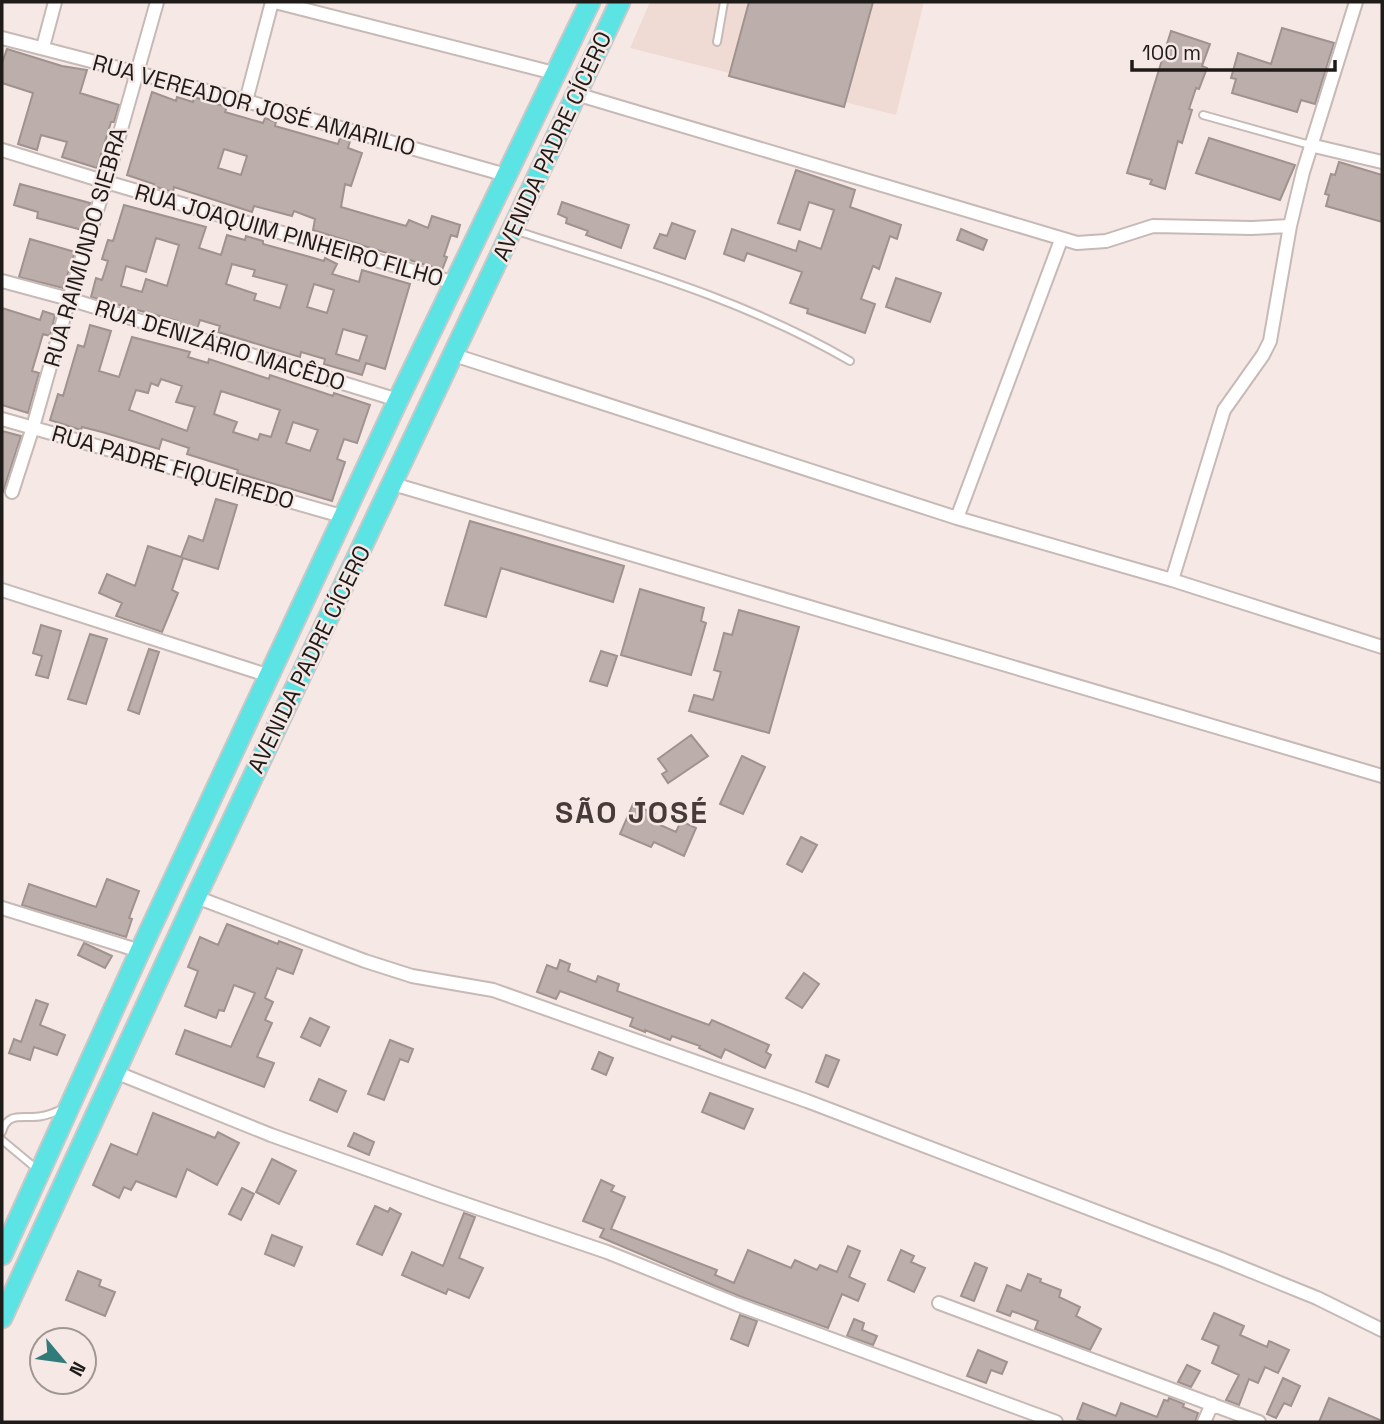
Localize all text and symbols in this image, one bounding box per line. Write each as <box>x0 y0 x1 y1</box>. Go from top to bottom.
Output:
street label: AVENIDA PADRE CÍCERO <box>486 26 618 266</box>
scale bar <box>1132 28 1335 72</box>
text: 100 m <box>1142 39 1201 66</box>
street label: RUA VEREADOR JOSÉ AMARILIO <box>89 47 419 163</box>
street label: RUA RAIMUNDO SIEBRA <box>36 124 134 370</box>
street label: RUA JOAQUIM PINHEIRO FILHO <box>131 177 447 293</box>
street label: RUA DENIZÁRIO MACÊDO <box>91 293 349 397</box>
street label: RUA PADRE FIQUEIREDO <box>48 418 298 516</box>
street label: AVENIDA PADRE CÍCERO <box>241 540 377 778</box>
district label: SÃO JOSÉ <box>555 793 709 832</box>
north arrow <box>28 1326 98 1396</box>
text: N <box>63 1357 91 1381</box>

